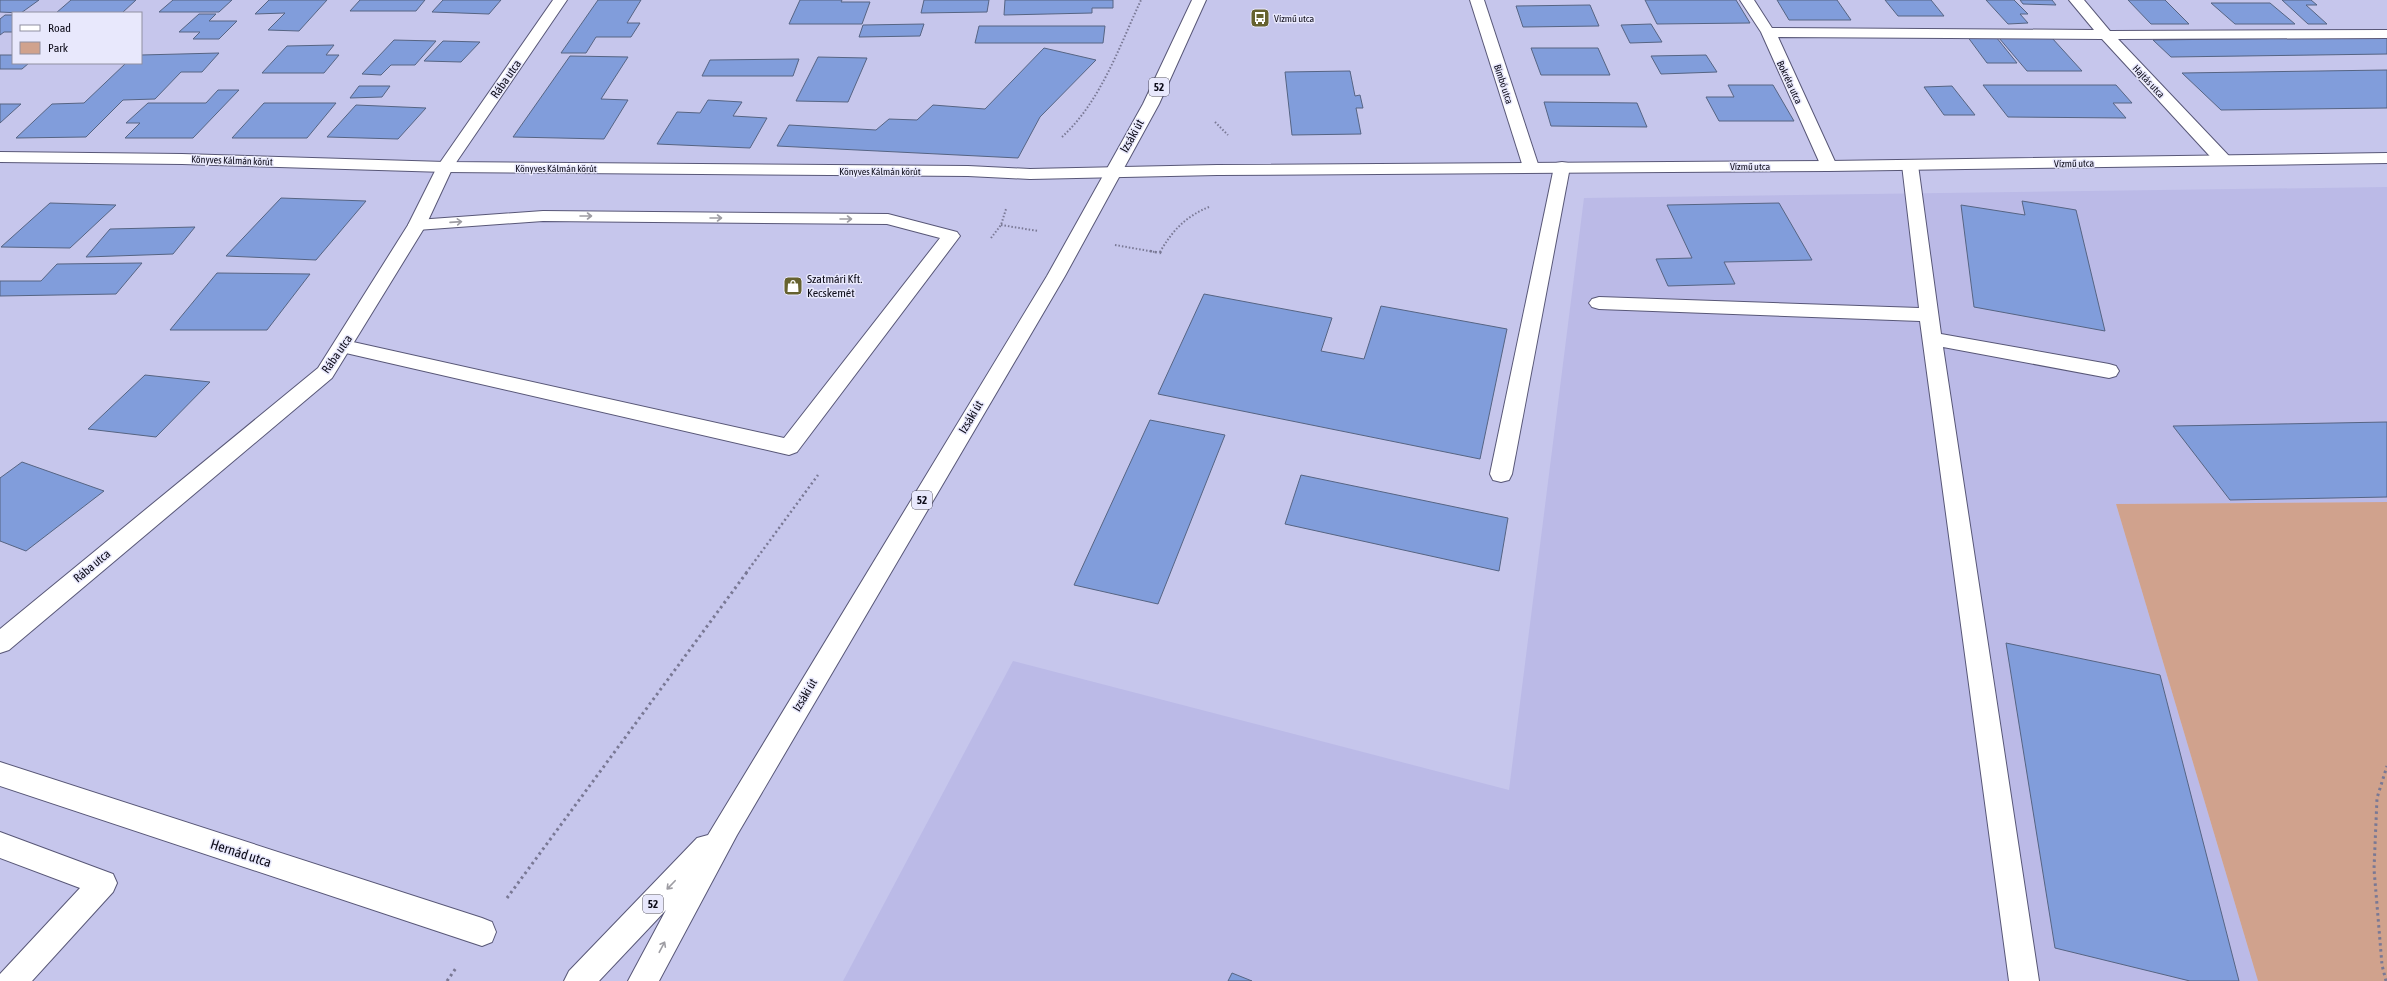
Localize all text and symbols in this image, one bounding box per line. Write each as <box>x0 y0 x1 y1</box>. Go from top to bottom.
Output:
bus stop icon: Vízmű utca <box>1249 7 1271 29</box>
legend <box>12 12 142 64</box>
place label: Vízmű utca <box>1274 13 1315 24</box>
text: Road <box>48 21 71 35</box>
text: Park <box>48 41 69 55</box>
street label: Rába utca <box>488 57 524 101</box>
street label: Bokréta utca <box>1775 59 1804 106</box>
street label: Bimbó utca <box>1492 63 1515 106</box>
street label: Hajtás utca <box>2131 63 2167 100</box>
road number: 52 <box>1149 78 1169 96</box>
street label: Izsáki út <box>1117 116 1147 155</box>
street label: Könyves Kálmán körút <box>191 154 273 167</box>
street label: Vízmű utca <box>2054 158 2095 169</box>
street label: Vízmű utca <box>1730 161 1770 172</box>
street label: Könyves Kálmán körút <box>515 163 597 174</box>
street label: Könyves Kálmán körút <box>839 166 921 177</box>
one-way arrow <box>579 213 592 220</box>
one-way arrow <box>709 214 722 221</box>
one-way arrow <box>839 215 852 223</box>
one-way arrow <box>449 219 462 226</box>
place label: Szatmári Kft. Kecskemét <box>807 272 862 300</box>
shop icon: Szatmári Kft. Kecskemét <box>782 275 804 297</box>
street label: Rába utca <box>319 332 355 376</box>
street label: Izsáki út <box>956 398 986 436</box>
road number: 52 <box>912 491 932 509</box>
street label: Rába utca <box>71 547 113 585</box>
street label: Izsáki út <box>790 676 820 714</box>
street label: Hernád utca <box>209 836 273 870</box>
one-way arrow <box>666 880 676 890</box>
road number: 52 <box>643 895 663 913</box>
one-way arrow <box>659 941 666 953</box>

